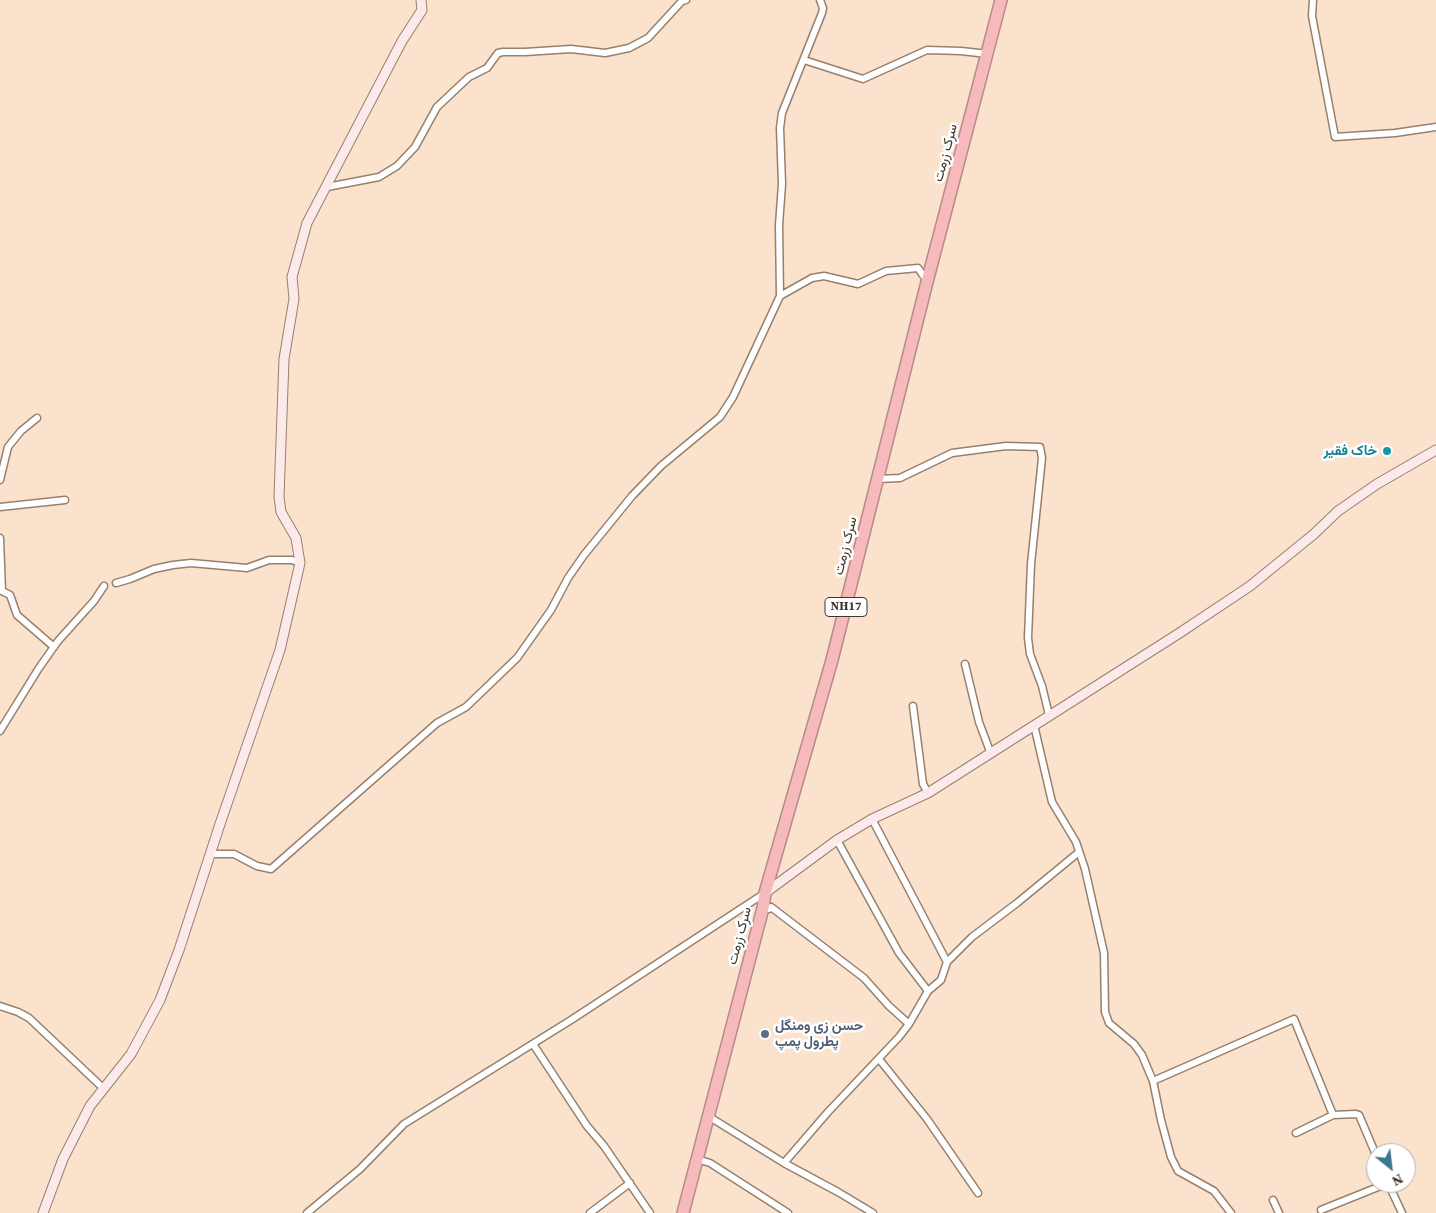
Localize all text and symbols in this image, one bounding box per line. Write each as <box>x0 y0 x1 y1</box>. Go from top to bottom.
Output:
street label: سرک زرمت <box>930 122 962 184</box>
place label: خاک فقیر <box>1323 443 1377 459</box>
marker: خاک فقیر <box>1381 445 1393 457</box>
street label: سرک زرمت <box>831 515 861 577</box>
road number: NH17 <box>825 598 867 616</box>
street label: سرک زرمت <box>724 905 756 967</box>
place label: حسن زی ومنگل پطرول پمپ <box>775 1018 863 1050</box>
marker: حسن زی ومنگل پطرول پمپ <box>759 1028 771 1040</box>
north arrow <box>1366 1143 1416 1193</box>
text: N <box>1388 1169 1407 1191</box>

